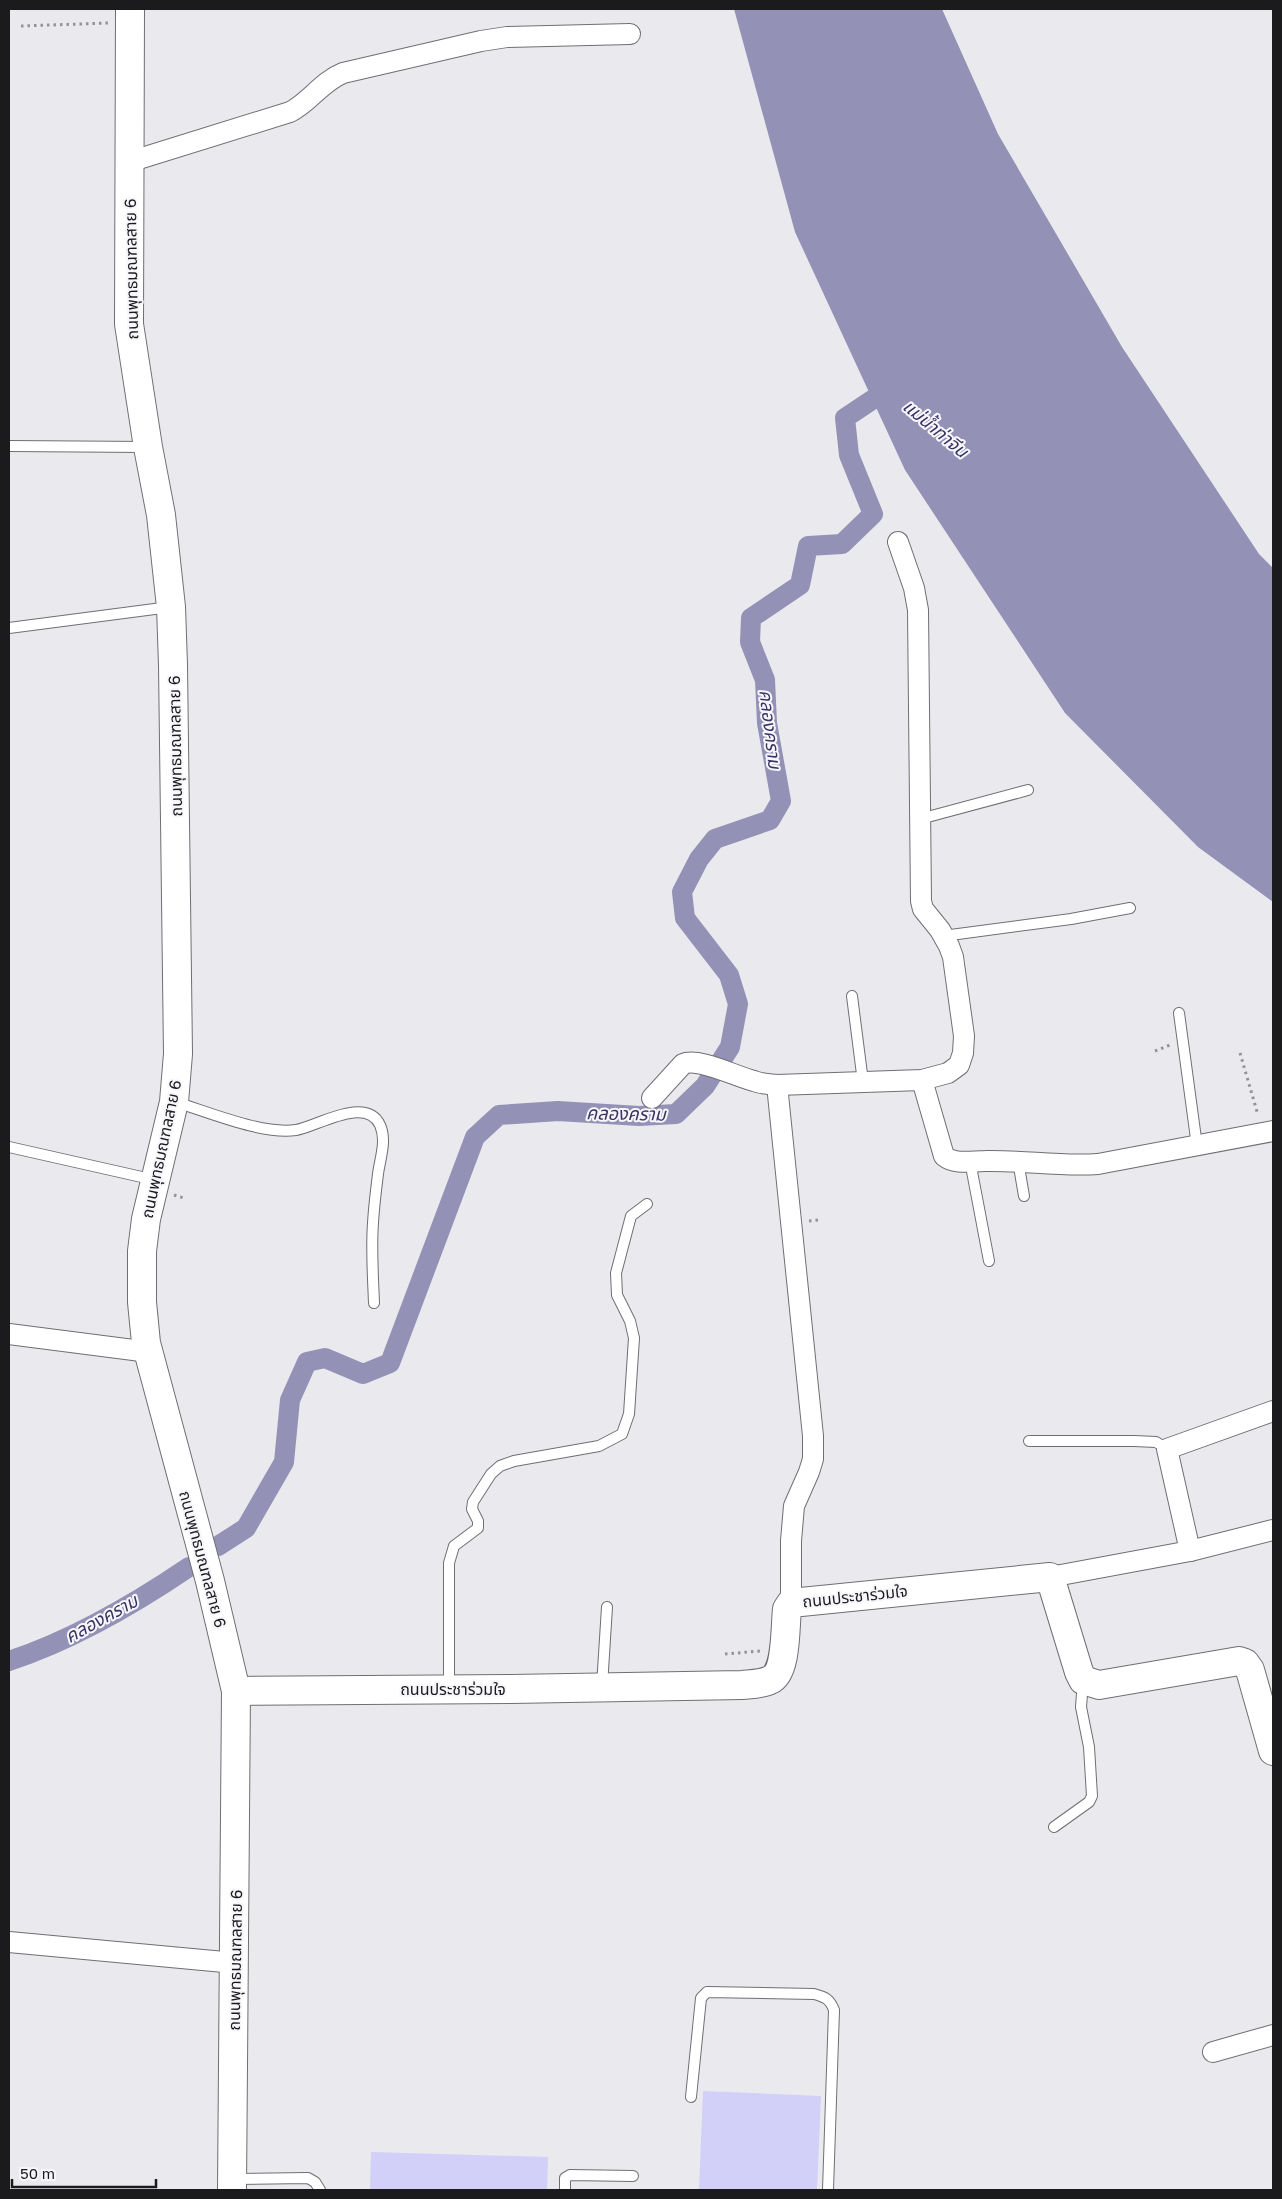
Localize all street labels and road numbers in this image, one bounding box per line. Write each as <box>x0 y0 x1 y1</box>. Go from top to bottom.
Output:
street label: ถนนพุทธมณฑลสาย 6 <box>120 198 142 340</box>
street label: ถนนพุทธมณฑลสาย 6 <box>164 675 186 817</box>
street label: ถนนพุทธมณฑลสาย 6 <box>137 1078 185 1220</box>
street label: ถนนพุทธมณฑลสาย 6 <box>175 1488 231 1630</box>
street label: ถนนประชาร่วมใจ <box>801 1581 909 1611</box>
street label: ถนนประชาร่วมใจ <box>400 1679 506 1699</box>
street label: ถนนพุทธมณฑลสาย 6 <box>224 1889 246 2031</box>

